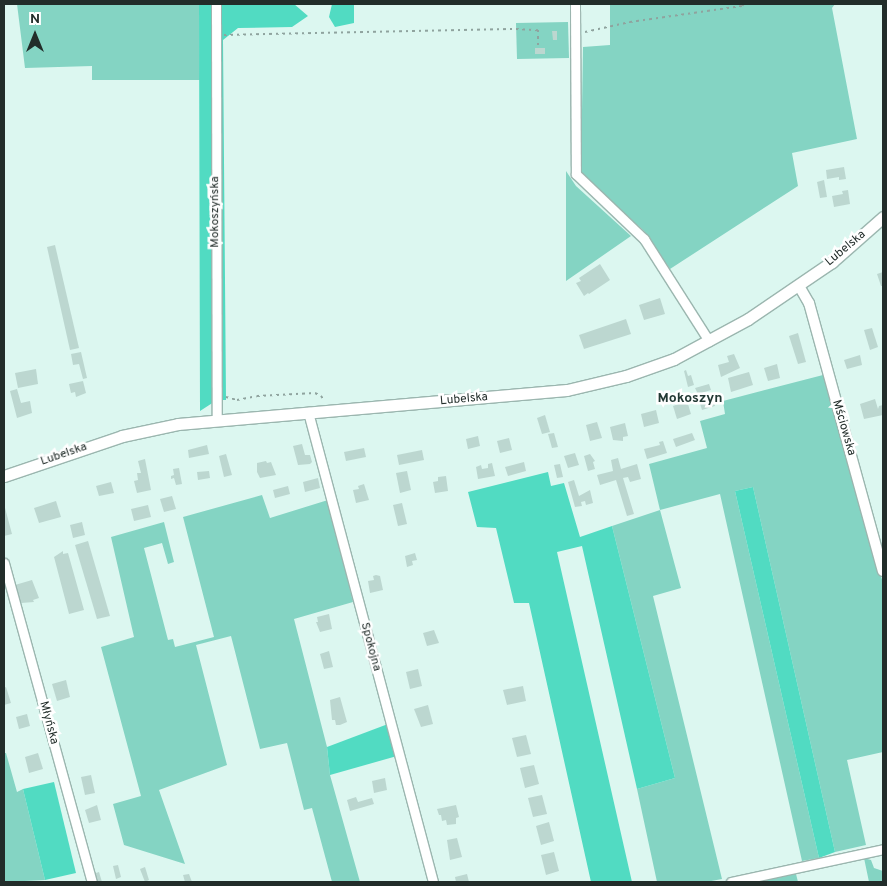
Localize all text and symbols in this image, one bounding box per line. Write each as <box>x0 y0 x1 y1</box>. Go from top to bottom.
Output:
north arrow <box>10 10 60 60</box>
text: N <box>30 11 40 28</box>
street label: Mokoszyńska <box>209 176 223 248</box>
street label: Lubelska <box>823 228 869 270</box>
street label: Lubelska <box>439 391 489 409</box>
district label: Mokoszyn <box>657 391 723 407</box>
street label: Mściowska <box>828 398 858 458</box>
street label: Lubelska <box>39 440 89 470</box>
street label: Spokojna <box>357 621 383 673</box>
street label: Młyńska <box>35 700 61 746</box>

